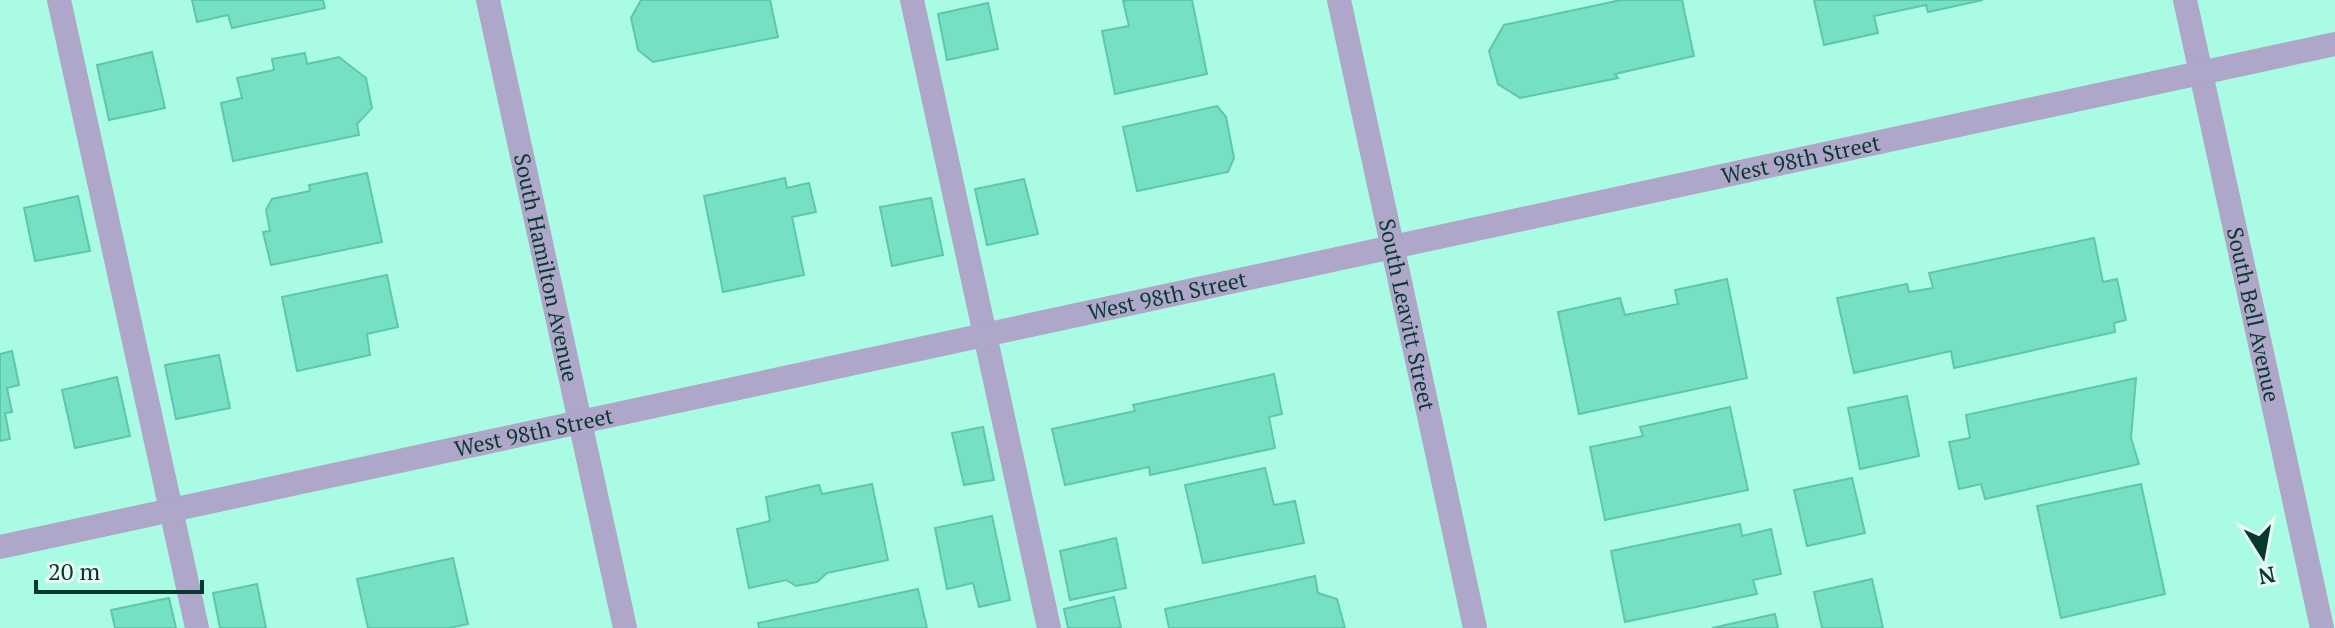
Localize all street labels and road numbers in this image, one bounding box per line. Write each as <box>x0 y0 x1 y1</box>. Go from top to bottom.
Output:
street label: West 98th Street <box>1718 127 1883 190</box>
street label: South Hamilton Avenue <box>508 151 586 384</box>
street label: South Leavitt Street <box>1373 216 1443 413</box>
street label: South Bell Avenue <box>2221 224 2287 405</box>
street label: West 98th Street <box>1085 264 1249 326</box>
street label: West 98th Street <box>451 400 616 463</box>

